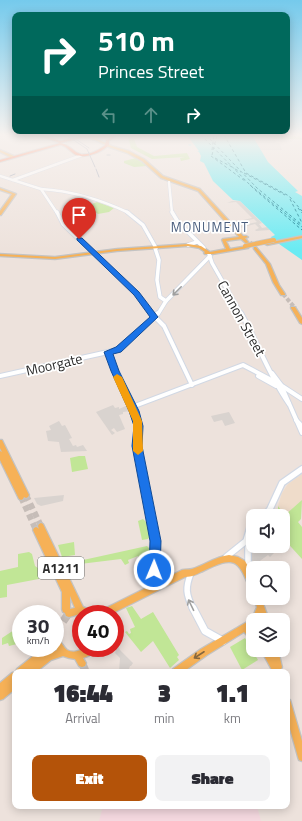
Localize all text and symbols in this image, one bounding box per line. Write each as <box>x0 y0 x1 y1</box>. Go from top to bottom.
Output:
text: 510 m <box>98 19 175 62</box>
icon: right <box>32 28 84 80</box>
text: Princes Street <box>98 58 204 85</box>
icon: left <box>98 104 120 126</box>
icon: ahead <box>140 104 162 126</box>
icon: right <box>182 104 204 126</box>
pin <box>62 198 96 239</box>
icon: arrive <box>68 204 90 226</box>
district label: MONUMENT <box>171 217 249 237</box>
street label: Cannon Street <box>213 276 272 360</box>
one-way arrow <box>172 286 182 296</box>
street label: Moorgate <box>24 347 84 381</box>
map controls <box>246 509 290 657</box>
button: sound <box>246 509 290 553</box>
position arrow <box>133 549 175 591</box>
road number: A1211 <box>38 557 84 579</box>
button: search <box>246 561 290 605</box>
one-way arrow <box>187 599 195 611</box>
speed limit sign: 40 <box>72 605 124 657</box>
text: 30 <box>27 610 49 641</box>
button: layers <box>246 613 290 657</box>
text: km/h <box>27 633 49 648</box>
one-way arrow <box>194 650 205 659</box>
text: 16:44 <box>53 675 113 711</box>
text: 3 <box>158 675 171 711</box>
text: 1.1 <box>216 675 249 711</box>
text: Arrival <box>65 708 101 728</box>
text: min <box>154 708 175 728</box>
text: km <box>224 708 241 728</box>
button: Exit <box>32 755 147 801</box>
button: Share <box>155 755 270 801</box>

